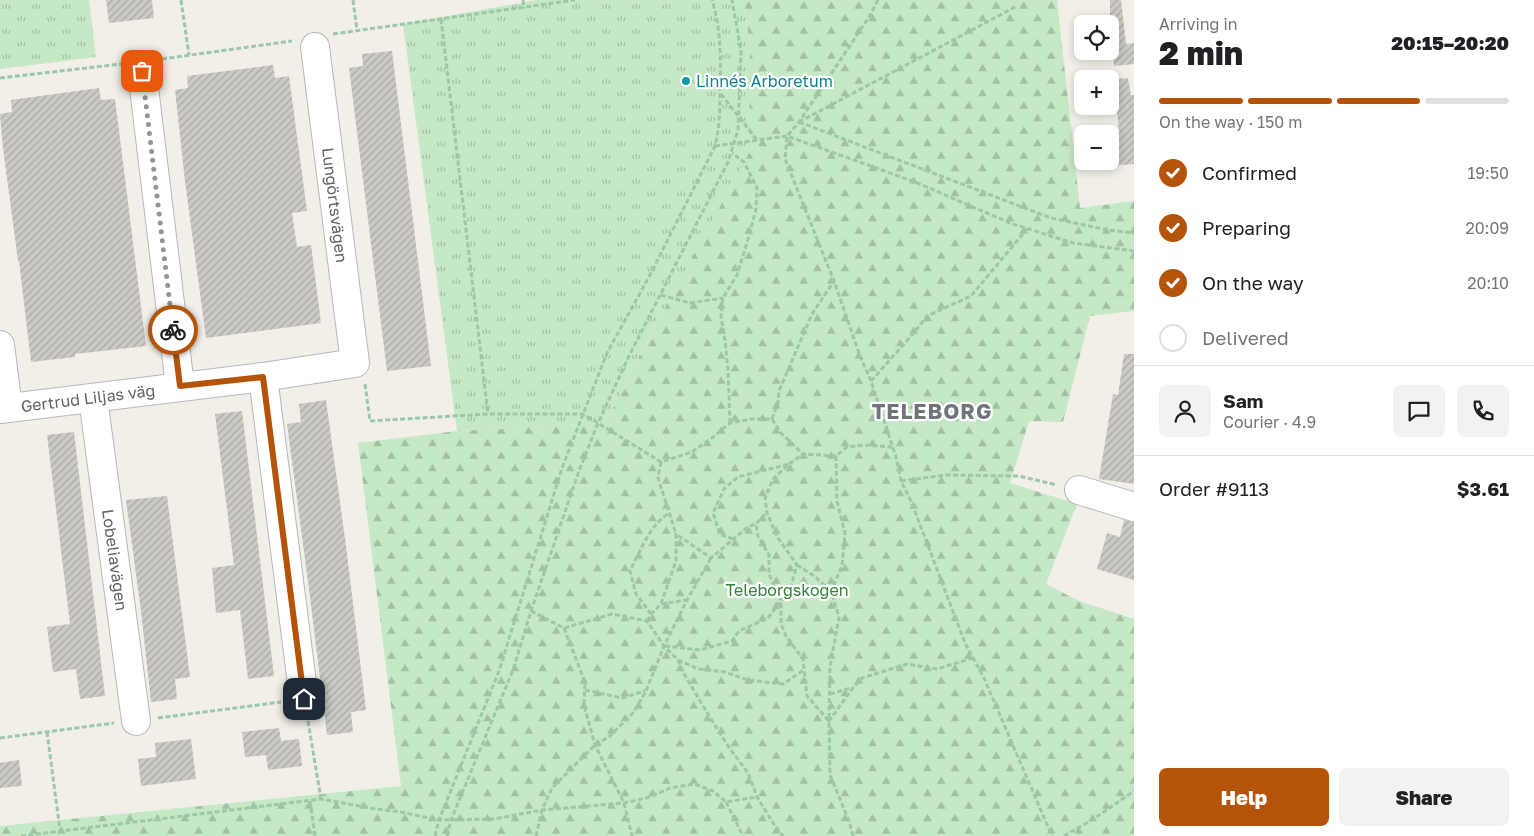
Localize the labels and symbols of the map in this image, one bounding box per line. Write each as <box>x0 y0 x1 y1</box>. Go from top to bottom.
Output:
pin <box>121 50 163 92</box>
place label: Linnés Arboretum <box>696 71 833 91</box>
marker: Linnés Arboretum <box>680 75 692 87</box>
street label: Lungörtsvägen <box>318 146 352 264</box>
courier <box>148 305 198 355</box>
street label: Gertrud Liljas väg <box>20 380 156 416</box>
district label: TELEBORG <box>872 398 992 424</box>
street label: Lobeliavägen <box>98 508 132 612</box>
park label: Teleborgskogen <box>725 580 849 600</box>
pin <box>283 678 325 720</box>

